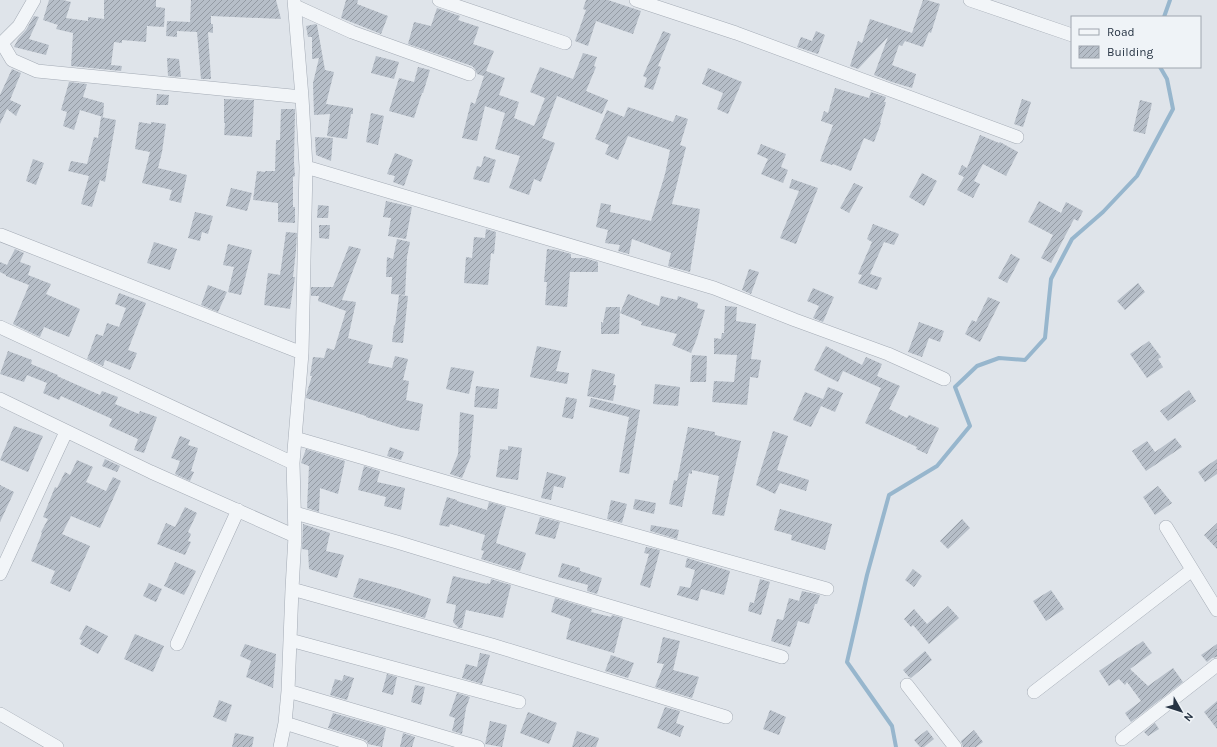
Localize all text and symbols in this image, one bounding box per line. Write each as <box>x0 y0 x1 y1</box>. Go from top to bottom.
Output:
legend <box>1071 16 1201 68</box>
text: Road <box>1107 25 1135 39</box>
text: Building <box>1107 45 1154 59</box>
north arrow <box>1161 691 1201 731</box>
text: N <box>1181 710 1196 724</box>

